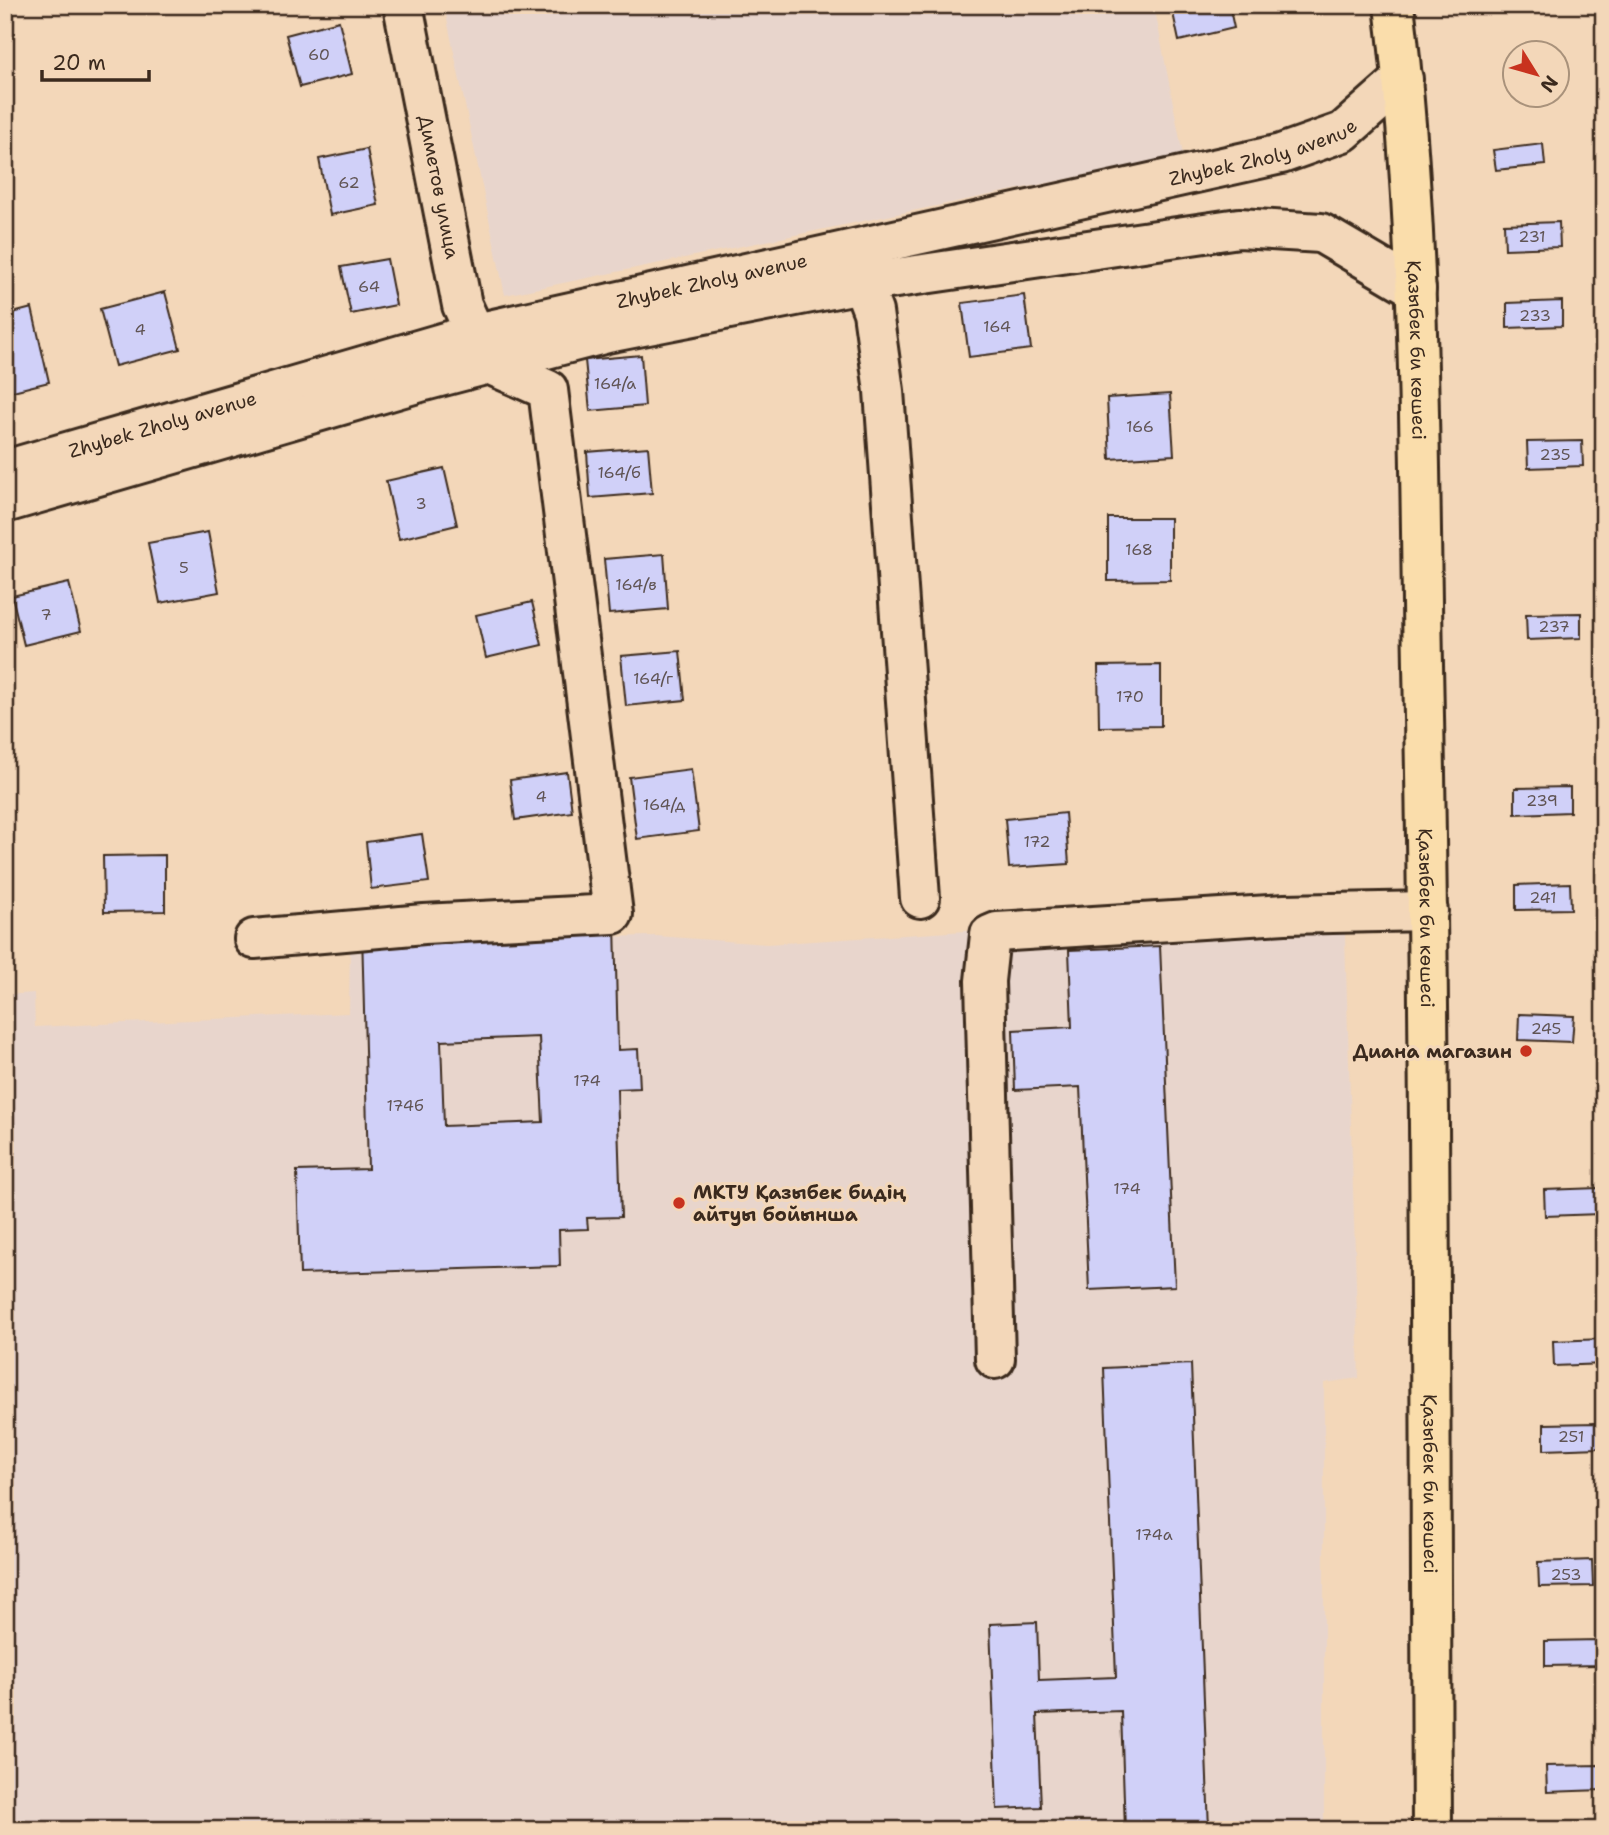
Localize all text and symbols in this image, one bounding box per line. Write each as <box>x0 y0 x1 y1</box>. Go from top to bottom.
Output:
scale bar <box>42 38 149 82</box>
north arrow <box>1500 38 1570 108</box>
house number: 60 <box>308 44 330 65</box>
text: 20 m <box>52 49 106 77</box>
text: N <box>1535 70 1564 97</box>
street label: Диметов улица <box>413 113 465 261</box>
street label: Zhybek Zholy avenue <box>1166 113 1362 191</box>
house number: 62 <box>338 172 360 193</box>
house number: 231 <box>1518 226 1546 247</box>
street label: Zhybek Zholy avenue <box>614 247 810 314</box>
street label: Қазыбек би көшесі <box>1402 260 1432 440</box>
house number: 64 <box>358 276 380 297</box>
house number: 233 <box>1519 305 1551 326</box>
house number: 164 <box>983 316 1011 337</box>
house number: 4 <box>134 319 146 340</box>
house number: 164/а <box>594 373 636 394</box>
street label: Zhybek Zholy avenue <box>65 385 259 463</box>
house number: 166 <box>1126 416 1154 437</box>
house number: 235 <box>1540 444 1570 465</box>
house number: 164/б <box>597 462 641 483</box>
house number: 3 <box>415 493 427 514</box>
house number: 168 <box>1125 539 1153 560</box>
house number: 5 <box>179 557 189 578</box>
house number: 164/в <box>615 574 657 595</box>
house number: 7 <box>40 604 52 625</box>
house number: 237 <box>1538 616 1570 637</box>
house number: 164/г <box>633 668 674 689</box>
house number: 170 <box>1116 686 1144 707</box>
house number: 4 <box>535 786 547 807</box>
house number: 239 <box>1526 790 1558 811</box>
house number: 164/д <box>643 794 685 815</box>
street label: Қазыбек би көшесі <box>1413 828 1441 1008</box>
house number: 172 <box>1024 831 1050 852</box>
house number: 241 <box>1529 887 1557 908</box>
house number: 245 <box>1531 1018 1561 1039</box>
place label: Диана магазин <box>1353 1039 1512 1064</box>
marker: Диана магазин <box>1518 1043 1534 1059</box>
house number: 174 <box>573 1070 601 1091</box>
house number: 174б <box>386 1095 424 1116</box>
house number: 174 <box>1113 1178 1141 1199</box>
place label: МКТУ Қазыбек бидің айтуы бойынша <box>693 1180 906 1227</box>
marker: МКТУ Қазыбек бидің айтуы бойынша <box>671 1195 687 1211</box>
street label: Қазыбек би көшесі <box>1418 1394 1443 1574</box>
house number: 251 <box>1558 1426 1584 1447</box>
house number: 174а <box>1135 1524 1173 1545</box>
house number: 253 <box>1550 1564 1582 1585</box>

